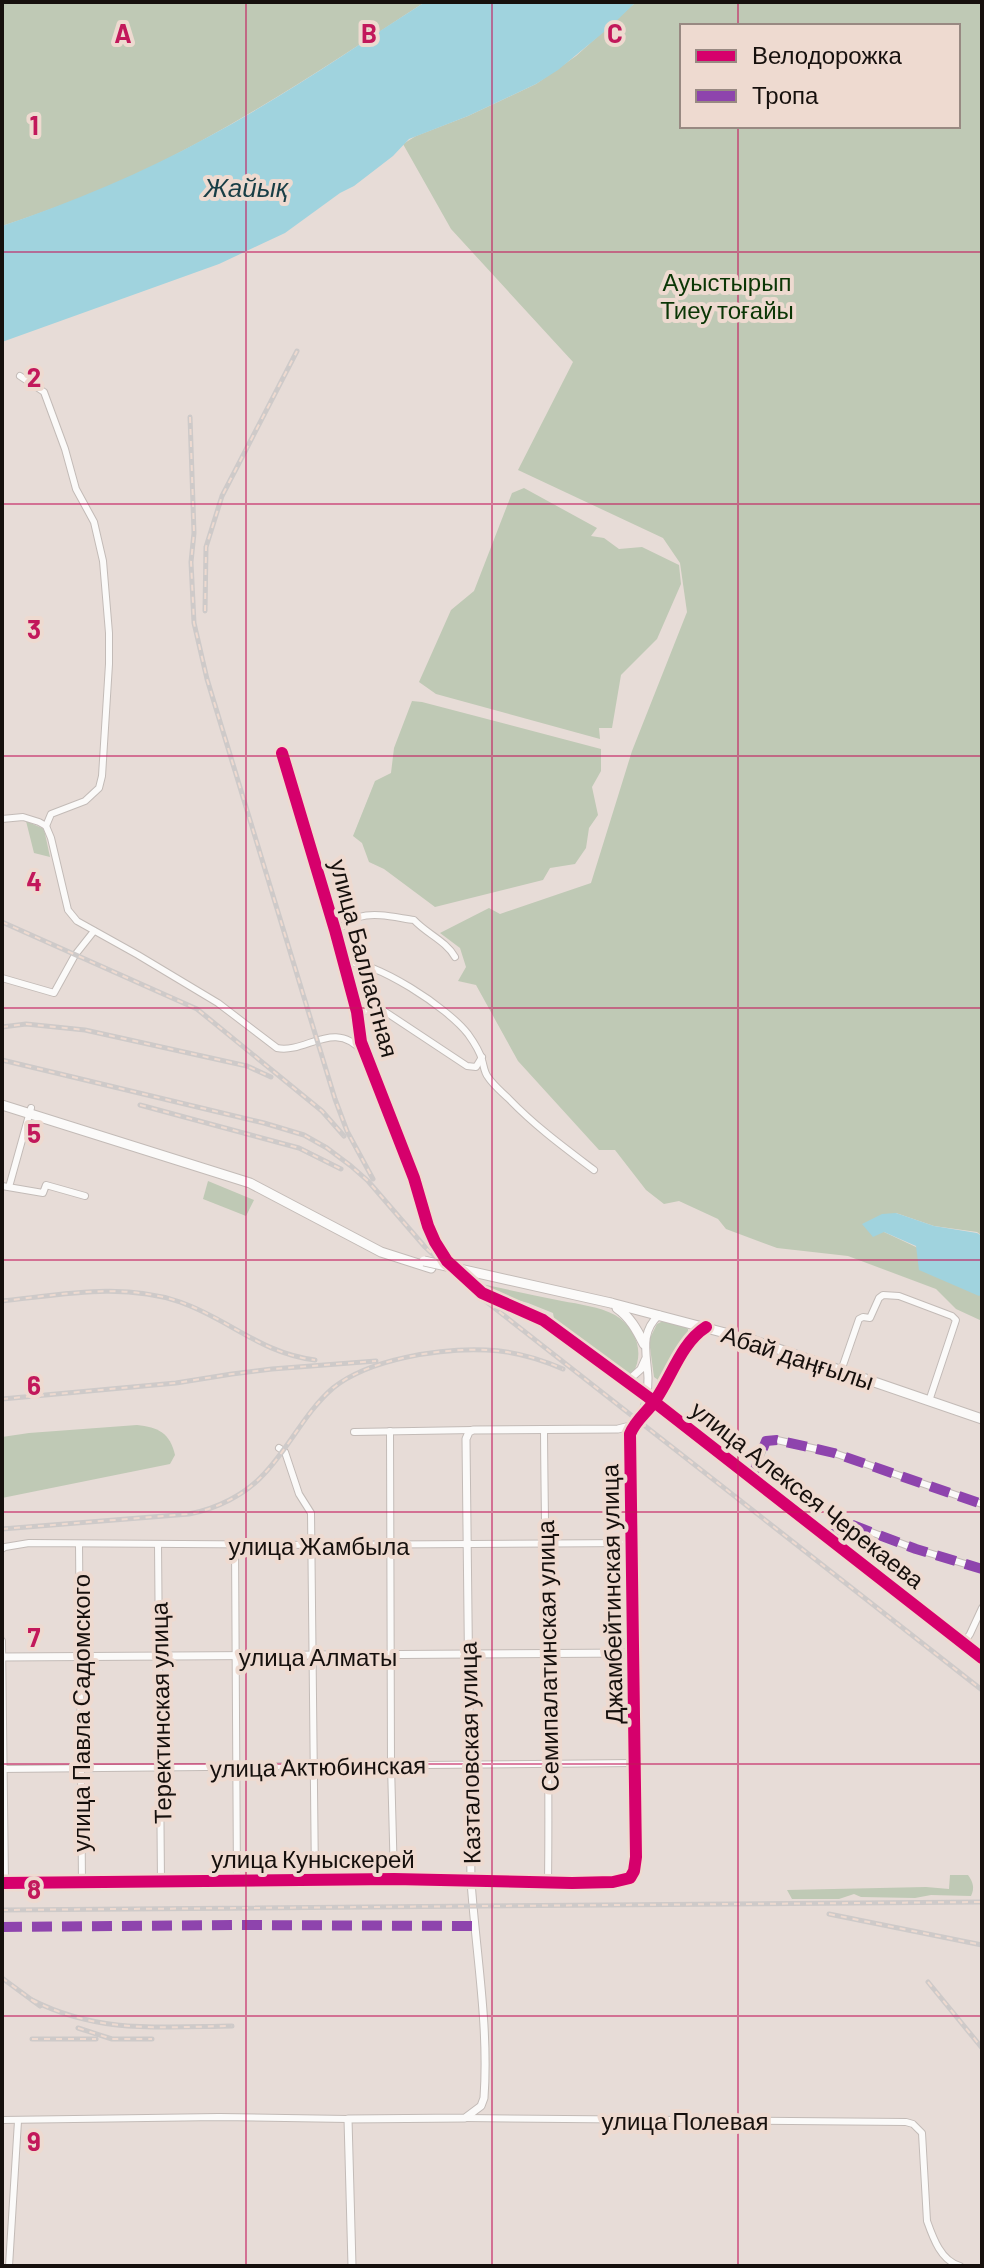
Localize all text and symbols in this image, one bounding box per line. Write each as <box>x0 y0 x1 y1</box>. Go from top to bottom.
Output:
text: A <box>114 17 132 48</box>
text: B <box>361 17 377 48</box>
text: C <box>607 17 623 48</box>
legend <box>680 24 960 128</box>
text: Велодорожка <box>752 40 903 69</box>
text: Тропа <box>752 80 819 109</box>
text: 1 <box>29 109 39 140</box>
water label: Жайық <box>202 171 290 202</box>
park label: Ауыстырып Тиеу тоғайы <box>660 267 794 324</box>
text: 2 <box>27 361 41 392</box>
text: 3 <box>27 613 41 644</box>
street label: улица Балластная <box>325 856 405 1060</box>
text: 4 <box>26 865 42 896</box>
text: 5 <box>27 1117 41 1148</box>
street label: Абай даңғылы <box>718 1319 878 1395</box>
text: 6 <box>27 1369 41 1400</box>
street label: улица Алексея Черекаева <box>686 1394 931 1594</box>
street label: Джамбейтинская улица <box>594 1463 628 1724</box>
street label: Семипалатинская улица <box>530 1519 564 1792</box>
street label: улица Жамбыла <box>228 1531 410 1560</box>
street label: улица Павла Садомского <box>66 1574 95 1852</box>
street label: Теректинская улица <box>144 1601 176 1824</box>
text: 7 <box>28 1621 41 1652</box>
street label: Казталовская улица <box>453 1641 485 1864</box>
street label: улица Алматы <box>239 1642 397 1671</box>
street label: улица Актюбинская <box>210 1750 426 1782</box>
street label: улица Куныскерей <box>211 1844 415 1873</box>
text: 8 <box>27 1873 41 1904</box>
street label: улица Полевая <box>601 2106 769 2135</box>
text: 9 <box>27 2125 41 2156</box>

